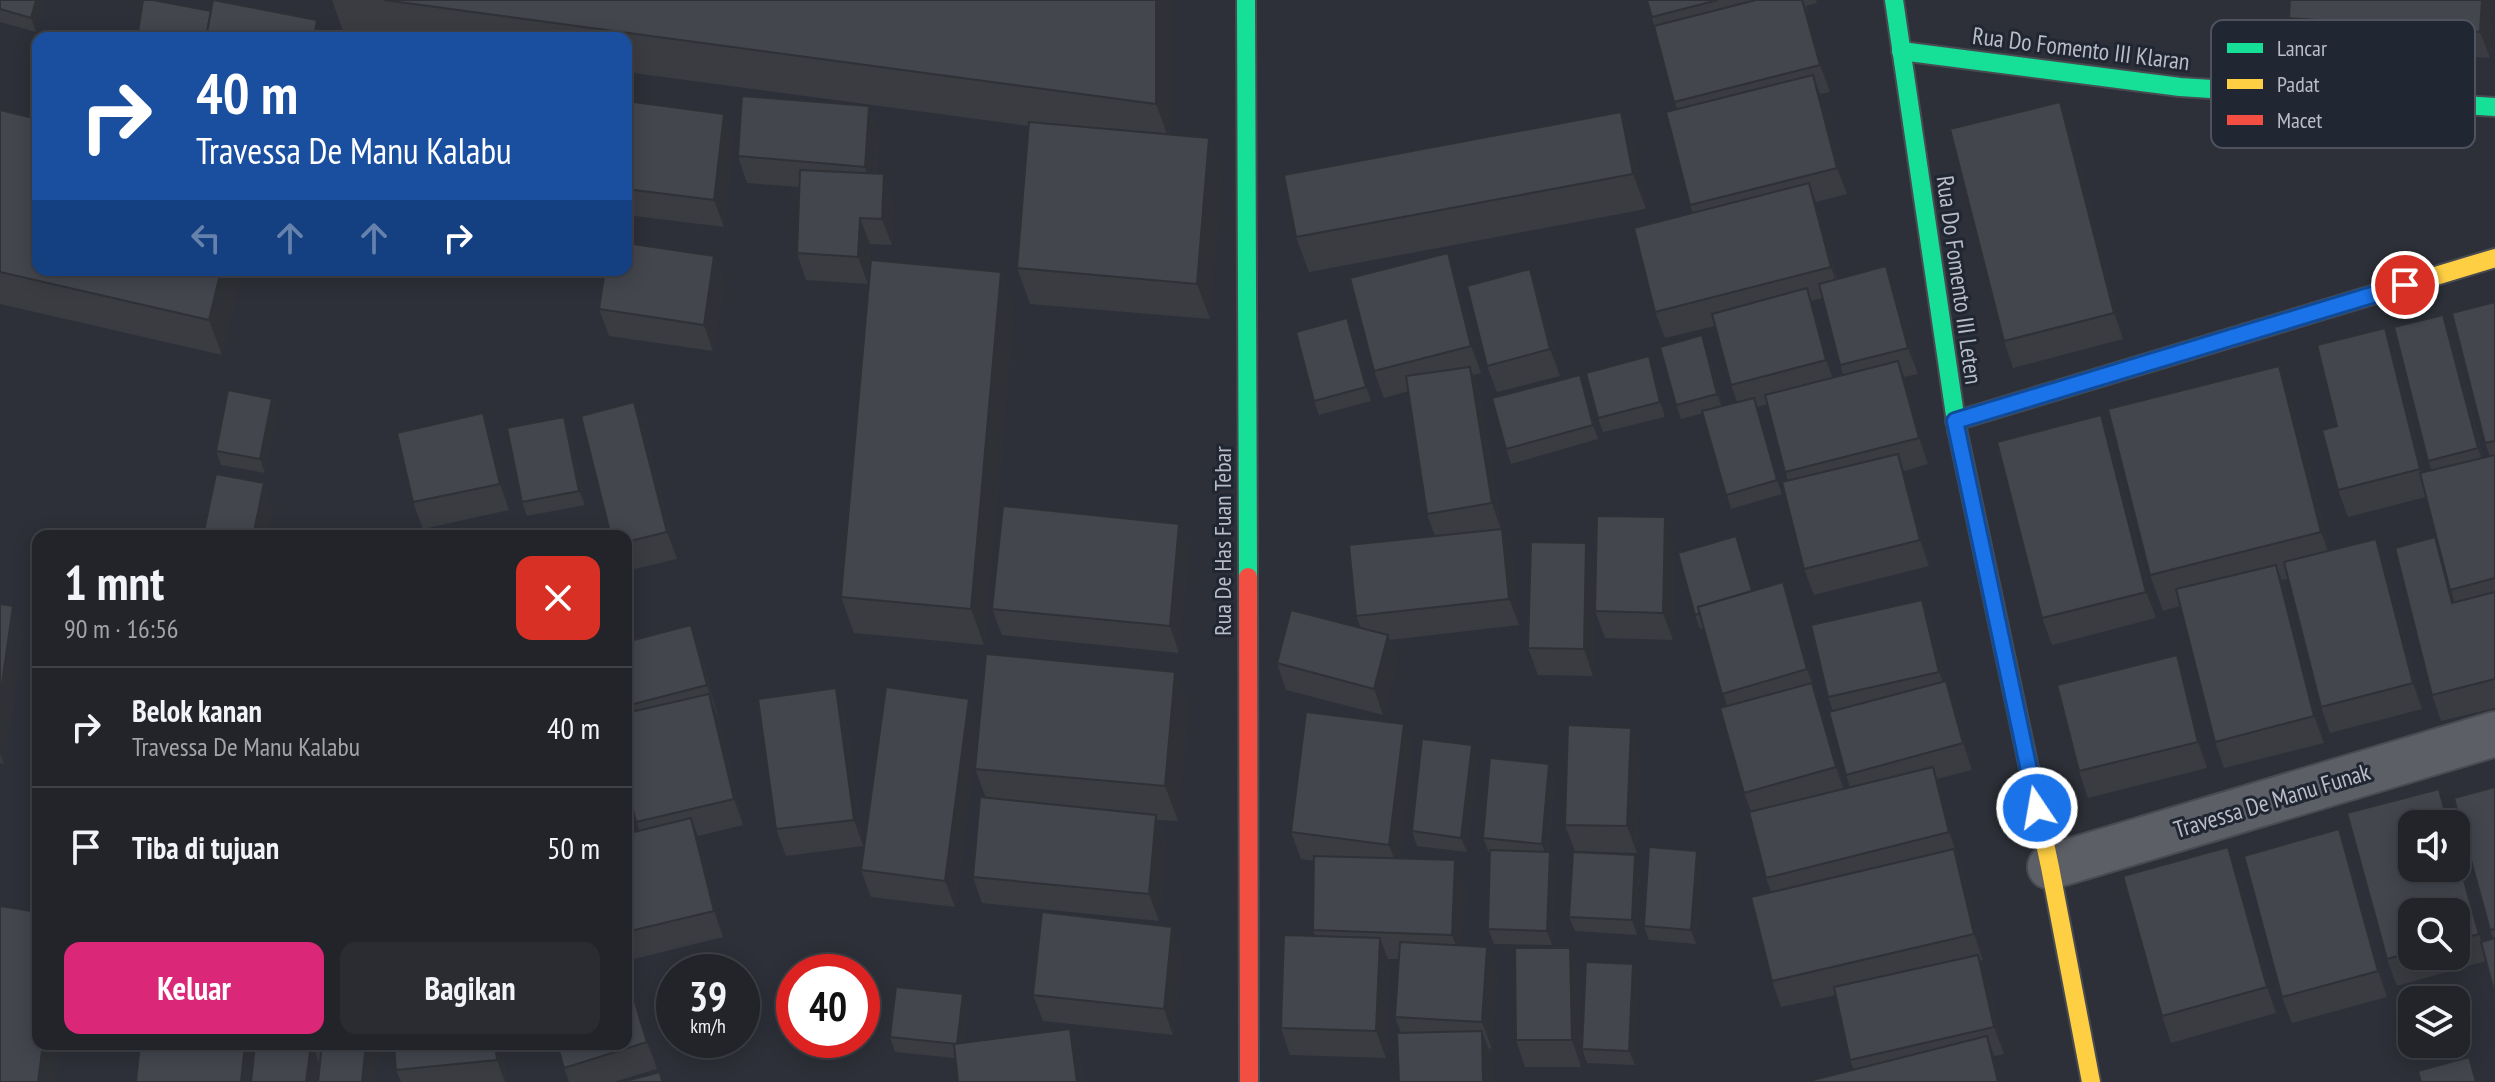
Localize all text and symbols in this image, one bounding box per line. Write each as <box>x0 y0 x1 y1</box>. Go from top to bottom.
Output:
street label: Rua Do Fomento III Klaran <box>1971 20 2191 77</box>
legend <box>2211 20 2475 148</box>
text: Lancar <box>2277 34 2327 62</box>
text: 40 m <box>196 57 298 129</box>
icon: right <box>64 64 168 168</box>
text: Padat <box>2277 70 2320 98</box>
text: Macet <box>2277 106 2322 134</box>
text: Travessa De Manu Kalabu <box>196 127 512 174</box>
street label: Rua Do Fomento III Leten <box>1930 174 1989 386</box>
icon: left <box>184 216 228 260</box>
icon: ahead <box>268 216 312 260</box>
icon: ahead <box>352 216 396 260</box>
icon: right <box>436 216 480 260</box>
pin <box>2371 251 2439 319</box>
icon: arrive <box>2383 263 2427 307</box>
street label: Rua De Has Fuan Tebar <box>1207 446 1238 636</box>
text: 1 mnt <box>64 551 164 613</box>
button: close <box>516 556 600 640</box>
text: 90 m · 16:56 <box>64 612 179 645</box>
text: Belok kanan <box>132 691 262 730</box>
icon: right <box>64 705 108 749</box>
text: 40 m <box>547 708 600 747</box>
text: Travessa De Manu Kalabu <box>132 730 360 763</box>
street label: Travessa De Manu Funak <box>2170 756 2374 845</box>
position arrow <box>1995 766 2079 850</box>
map controls <box>2398 810 2470 1058</box>
button: sound <box>2398 810 2470 882</box>
icon: arrive <box>64 825 108 869</box>
text: Tiba di tujuan <box>132 828 279 867</box>
text: 50 m <box>547 828 600 867</box>
button: search <box>2398 898 2470 970</box>
button: Keluar <box>64 942 324 1034</box>
button: Bagikan <box>340 942 600 1034</box>
speed limit sign: 40 <box>776 954 880 1058</box>
text: 39 <box>689 970 727 1022</box>
button: layers <box>2398 986 2470 1058</box>
text: km/h <box>690 1013 726 1039</box>

